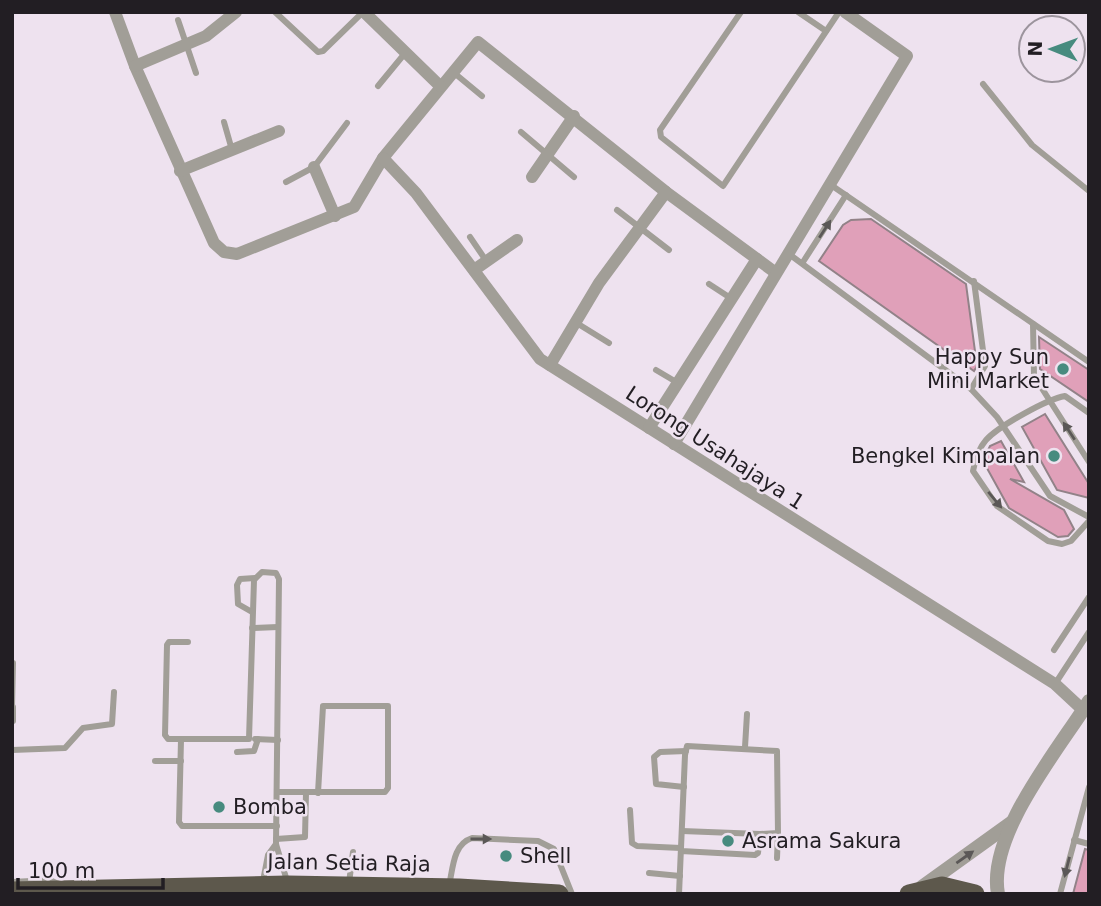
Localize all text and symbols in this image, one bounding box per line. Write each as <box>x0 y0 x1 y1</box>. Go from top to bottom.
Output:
north arrow <box>1017 14 1087 84</box>
text: N <box>1024 41 1046 57</box>
one-way arrow <box>818 219 831 239</box>
place label: Happy Sun Mini Market <box>927 345 1049 393</box>
marker: Happy Sun Mini Market <box>1055 361 1071 377</box>
street label: Lorong Usahajaya 1 <box>621 381 809 515</box>
one-way arrow <box>1063 422 1076 441</box>
place label: Bengkel Kimpalan <box>851 444 1040 468</box>
marker: Bengkel Kimpalan <box>1046 448 1062 464</box>
one-way arrow <box>987 491 1002 509</box>
place label: Bomba <box>233 795 307 819</box>
marker: Bomba <box>211 799 227 815</box>
place label: Asrama Sakura <box>742 829 901 853</box>
one-way arrow <box>471 833 493 845</box>
marker: Asrama Sakura <box>720 833 736 849</box>
place label: Shell <box>520 844 571 868</box>
scale bar <box>18 846 163 890</box>
marker: Shell <box>498 848 514 864</box>
street label: Jalan Setia Raja <box>265 850 431 876</box>
one-way arrow <box>956 850 975 864</box>
one-way arrow <box>1061 856 1072 878</box>
text: 100 m <box>28 859 95 883</box>

